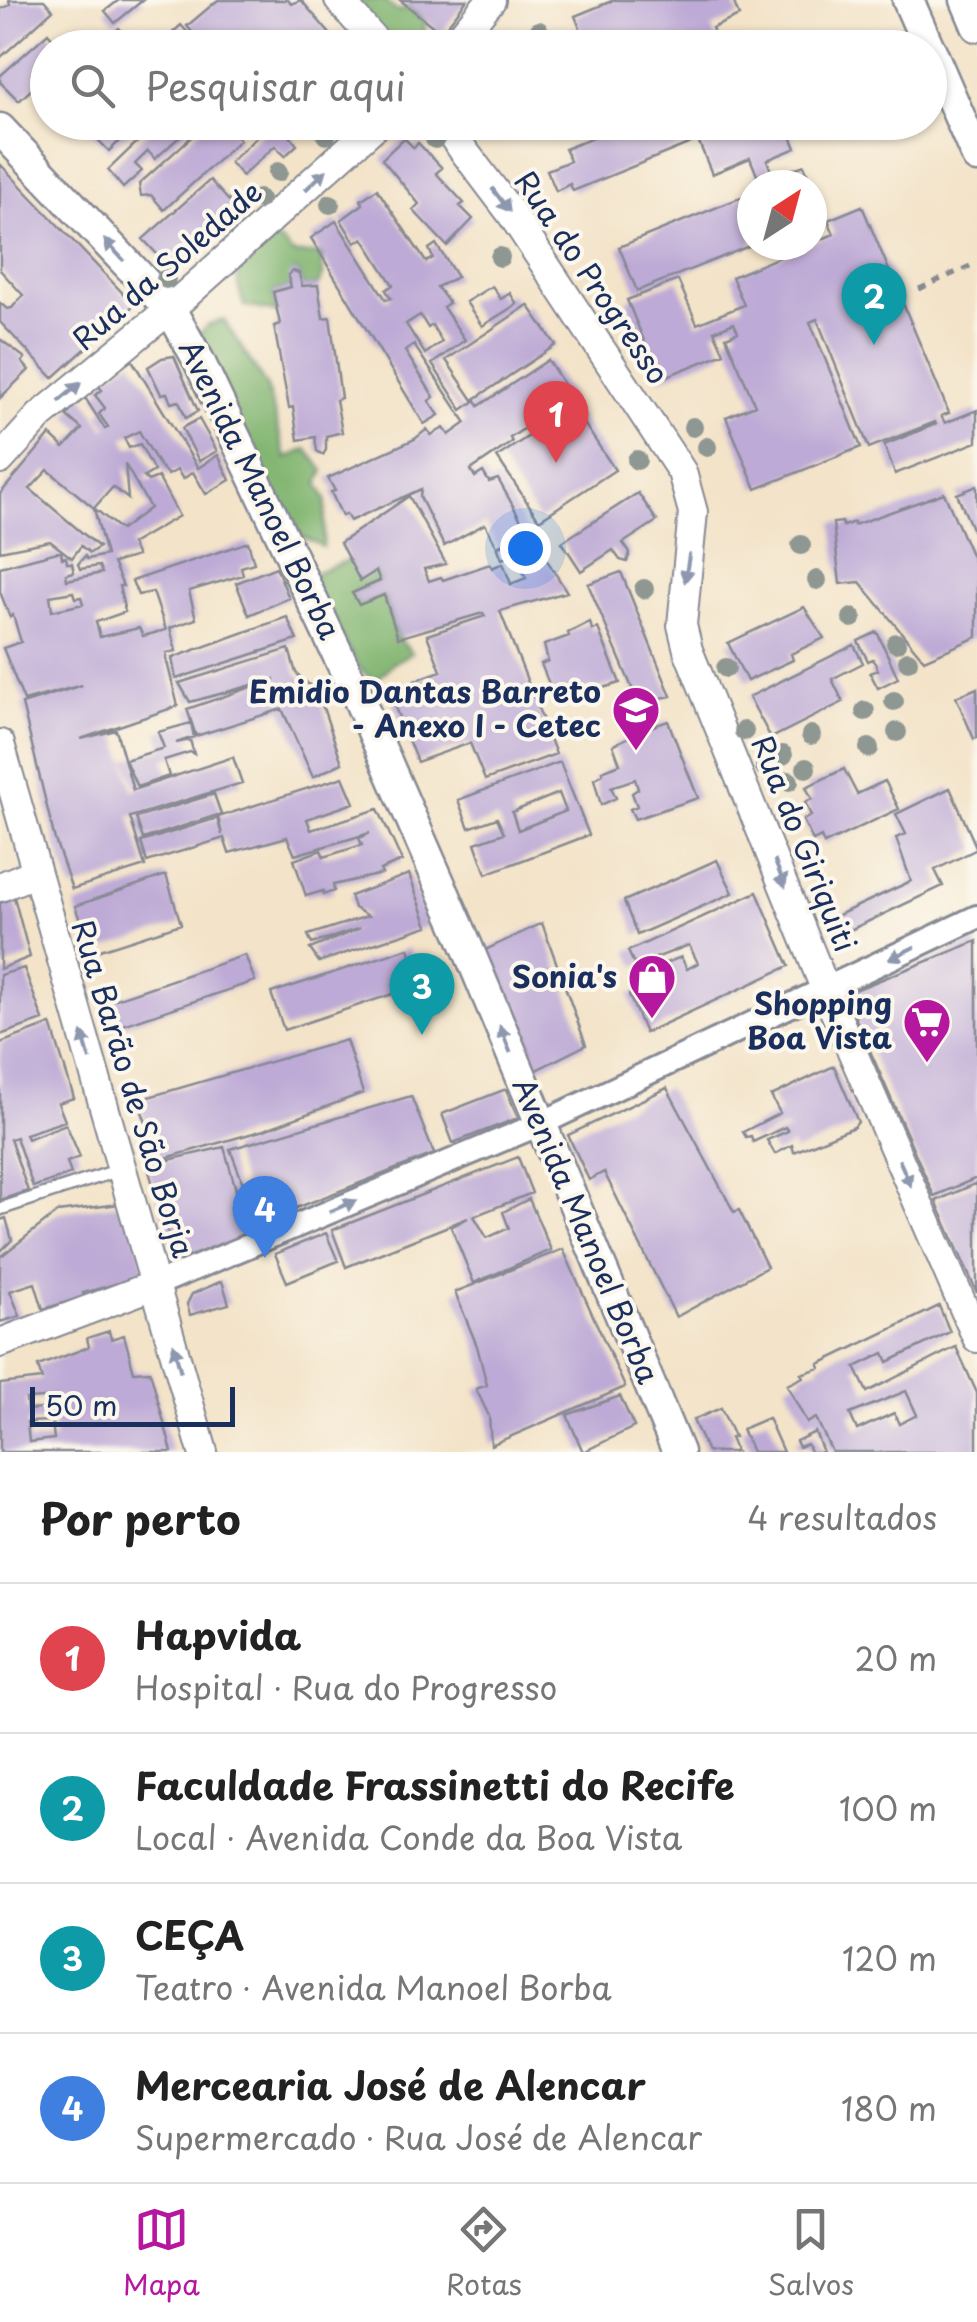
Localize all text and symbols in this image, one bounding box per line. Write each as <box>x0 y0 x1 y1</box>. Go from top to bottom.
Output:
search box <box>30 30 947 140</box>
text: Pesquisar aqui <box>145 57 406 114</box>
icon: search <box>65 58 120 113</box>
street label: Rua do Progresso <box>505 161 681 392</box>
street label: Rua da Soledade <box>61 169 271 359</box>
one-way arrow <box>303 170 328 192</box>
north arrow <box>737 170 827 260</box>
one-way arrow <box>491 187 511 213</box>
one-way arrow <box>103 238 126 262</box>
pin: 2 <box>842 262 906 345</box>
street label: Avenida Manoel Borba <box>169 331 353 646</box>
pin: 1 <box>524 380 588 463</box>
one-way arrow <box>57 382 82 403</box>
your location <box>500 523 551 574</box>
one-way arrow <box>679 553 694 584</box>
place label: Emidio Dantas Barreto - Anexo I - Cetec <box>249 668 601 747</box>
school or university icon: Emidio Dantas Barreto - Anexo I - Cetec <box>610 684 662 752</box>
street label: Rua do Giriquiti <box>741 728 869 958</box>
one-way arrow <box>772 859 788 889</box>
street label: Rua Barão de São Borja <box>62 914 207 1263</box>
one-way arrow <box>887 945 916 962</box>
pin: 3 <box>390 952 454 1035</box>
shop icon: Sonia's <box>626 952 678 1020</box>
place label: Sonia's <box>512 953 617 998</box>
place label: Shopping Boa Vista <box>746 980 893 1059</box>
supermarket icon: Shopping Boa Vista <box>901 996 953 1064</box>
one-way arrow <box>496 1024 512 1054</box>
one-way arrow <box>78 1030 93 1061</box>
street label: Avenida Manoel Borba <box>502 1070 672 1390</box>
one-way arrow <box>897 1158 913 1188</box>
pin: 4 <box>232 1176 298 1258</box>
one-way arrow <box>329 1198 358 1214</box>
one-way arrow <box>169 1342 184 1373</box>
scale bar <box>30 1382 235 1426</box>
text: 50 m <box>45 1383 118 1426</box>
text: Por perto <box>40 1486 241 1549</box>
text: 4 resultados <box>748 1493 937 1541</box>
text: Hapvida <box>135 1606 301 1663</box>
text: 1 <box>65 1634 80 1682</box>
text: 20 m <box>855 1634 937 1682</box>
text: Hospital · Rua do Progresso <box>135 1663 557 1711</box>
text: Faculdade Frassinetti do Recife <box>135 1756 735 1813</box>
text: 2 <box>61 1784 84 1832</box>
text: 100 m <box>839 1784 937 1832</box>
text: Local · Avenida Conde da Boa Vista <box>135 1813 682 1861</box>
text: CEÇA <box>135 1906 244 1963</box>
text: 3 <box>62 1934 83 1982</box>
text: 120 m <box>842 1934 937 1982</box>
text: Teatro · Avenida Manoel Borba <box>135 1963 612 2011</box>
text: Mercearia José de Alencar <box>135 2056 646 2113</box>
text: 4 <box>62 2084 83 2132</box>
text: 180 m <box>841 2084 937 2132</box>
text: Supermercado · Rua José de Alencar <box>135 2113 702 2161</box>
tab: Mapa <box>123 2202 200 2305</box>
tab: Rotas <box>446 2202 522 2305</box>
tab: Salvos <box>768 2202 854 2305</box>

